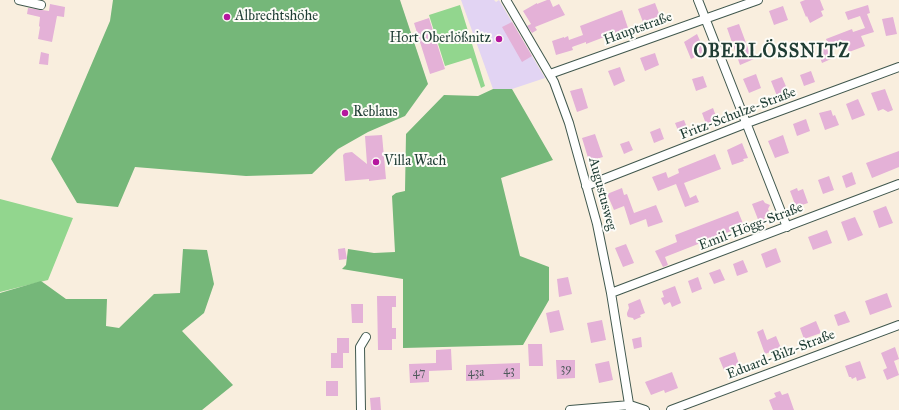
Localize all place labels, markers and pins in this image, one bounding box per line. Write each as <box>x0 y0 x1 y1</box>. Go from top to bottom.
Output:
place label: Albrechtshöhe <box>235 9 318 25</box>
marker: Albrechtshöhe <box>222 12 232 22</box>
place label: Hort Oberlößnitz <box>389 31 491 47</box>
marker: Hort Oberlößnitz <box>494 34 504 44</box>
place label: Reblaus <box>353 105 398 121</box>
marker: Reblaus <box>340 108 350 118</box>
place label: Villa Wach <box>384 154 446 170</box>
marker: Villa Wach <box>371 157 381 167</box>

